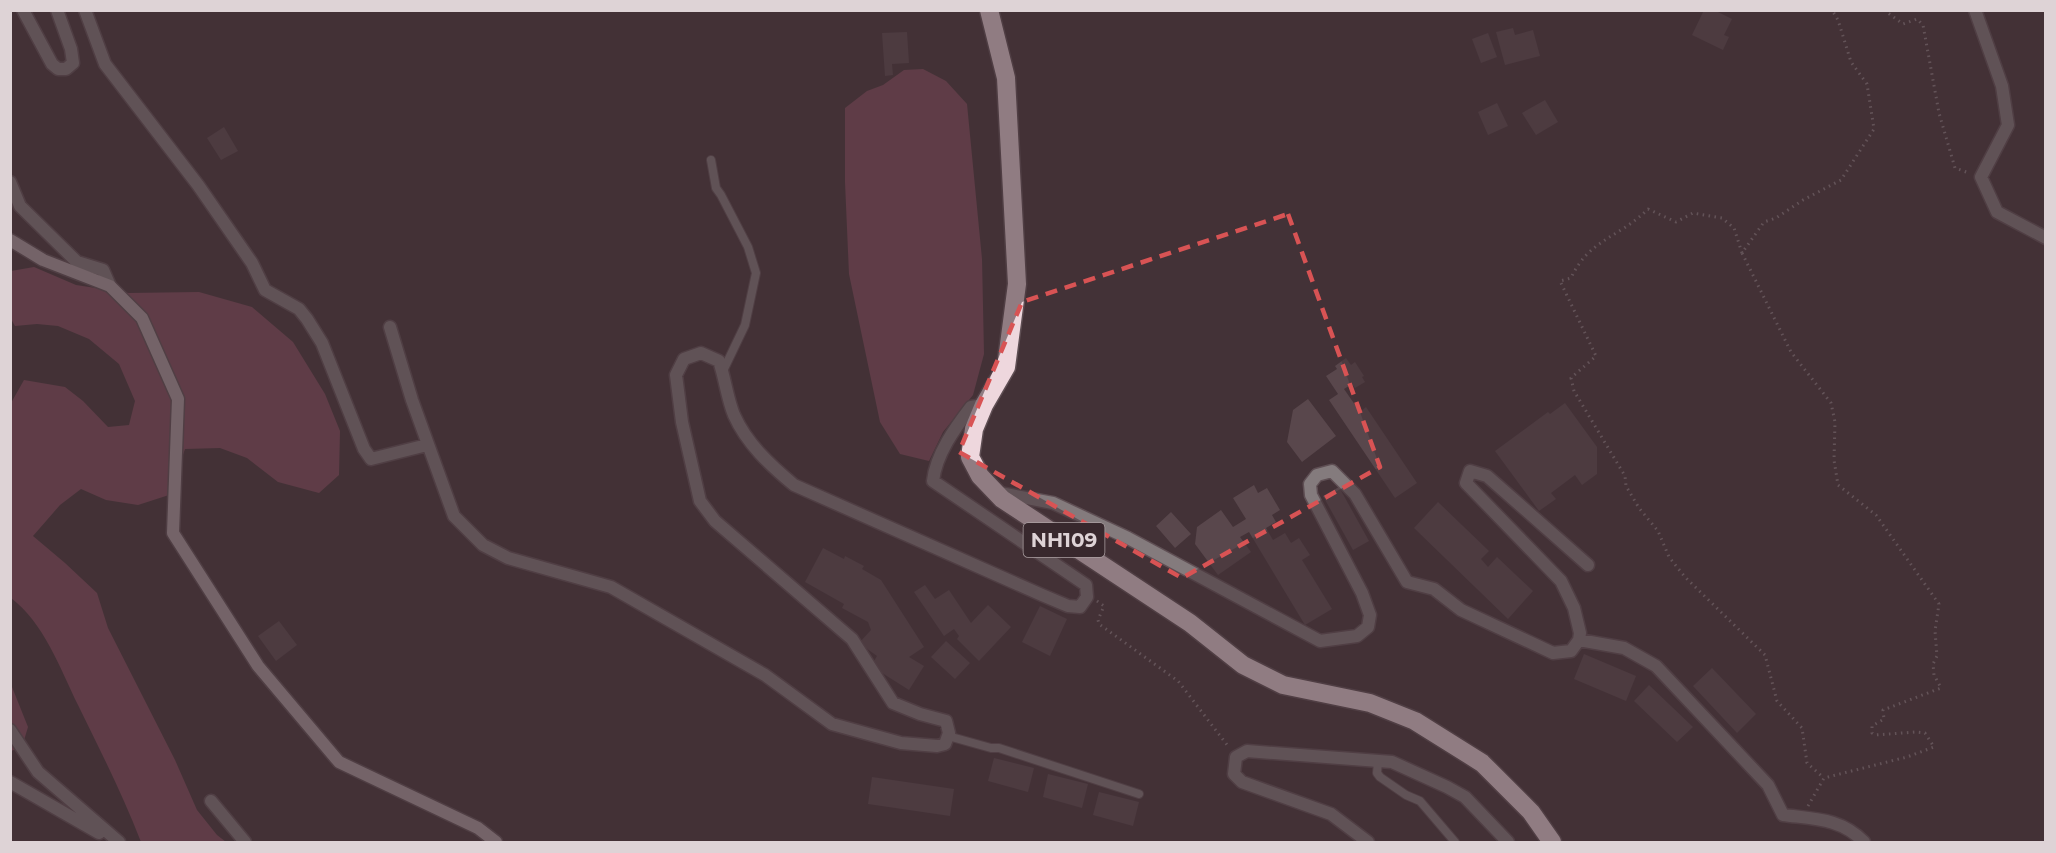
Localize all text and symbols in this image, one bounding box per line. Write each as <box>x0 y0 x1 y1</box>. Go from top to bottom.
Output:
road number: NH109 <box>1024 523 1104 557</box>

